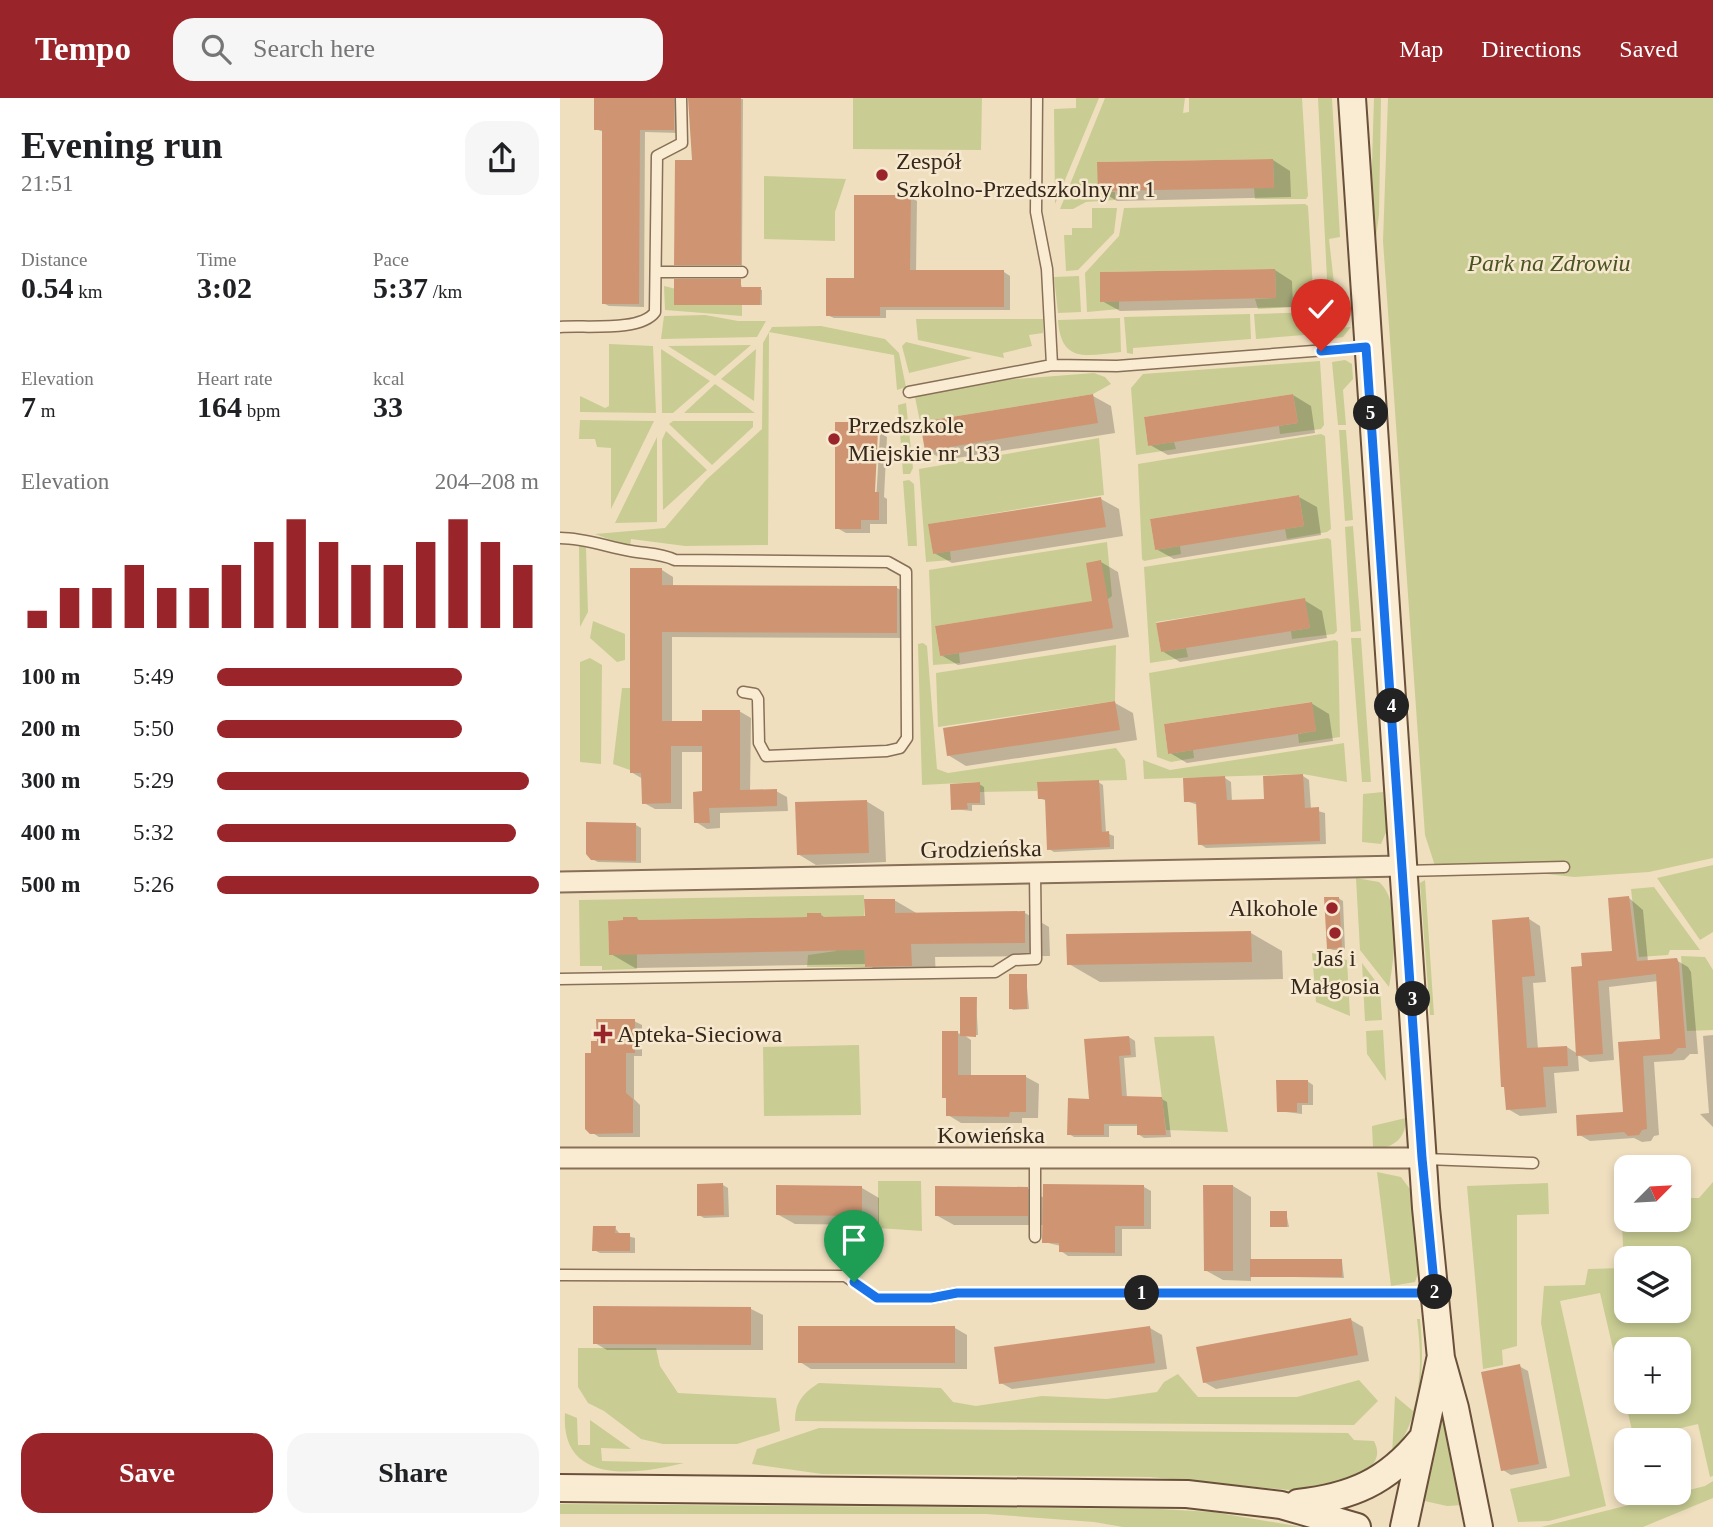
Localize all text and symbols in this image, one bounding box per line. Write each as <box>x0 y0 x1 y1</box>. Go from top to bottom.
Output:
search box <box>173 18 663 81</box>
icon: search <box>197 30 235 68</box>
text: Tempo <box>35 31 131 67</box>
text: Search here <box>253 34 375 63</box>
text: Map <box>1399 36 1443 62</box>
text: Directions <box>1481 36 1581 62</box>
text: Saved <box>1619 36 1678 62</box>
button: share <box>465 121 539 195</box>
text: Evening run <box>21 124 223 166</box>
place label: Zespół Szkolno-Przedszkolny nr 1 <box>896 148 1156 202</box>
marker: Zespół Szkolno-Przedszkolny nr 1 <box>874 167 890 183</box>
text: 21:51 <box>21 171 73 196</box>
text: Distance <box>21 249 87 270</box>
text: Time <box>197 249 236 270</box>
text: Pace <box>373 249 409 270</box>
park label: Park na Zdrowiu <box>1466 250 1631 276</box>
text: 0.54 <box>21 271 74 304</box>
text: 3:02 <box>197 271 252 304</box>
text: 5:37 <box>373 271 428 304</box>
pin <box>1291 279 1351 351</box>
text: km <box>74 281 103 302</box>
text: /km <box>428 281 462 302</box>
icon: check <box>1302 290 1340 328</box>
text: Elevation <box>21 368 94 389</box>
text: Heart rate <box>197 368 272 389</box>
text: kcal <box>373 368 405 389</box>
text: 7 <box>21 390 36 423</box>
text: 164 <box>197 390 242 423</box>
text: 33 <box>373 390 403 423</box>
pin: 5 <box>1354 396 1388 430</box>
text: m <box>36 400 56 421</box>
text: bpm <box>242 400 281 421</box>
text: 5 <box>1366 402 1375 423</box>
place label: Przedszkole Miejskie nr 133 <box>848 412 1000 466</box>
marker: Przedszkole Miejskie nr 133 <box>826 431 842 447</box>
text: Elevation <box>21 469 109 494</box>
text: 204–208 m <box>435 469 539 494</box>
text: 100 m <box>21 664 80 689</box>
text: 5:49 <box>133 664 174 689</box>
pin: 4 <box>1374 688 1410 724</box>
text: 4 <box>1387 695 1396 716</box>
text: 200 m <box>21 716 80 741</box>
text: 5:50 <box>133 716 174 741</box>
text: 300 m <box>21 768 80 793</box>
text: 5:29 <box>133 768 174 793</box>
text: 400 m <box>21 820 80 845</box>
text: 5:32 <box>133 820 174 845</box>
street label: Grodzieńska <box>920 835 1042 863</box>
text: 500 m <box>21 872 80 897</box>
text: 5:26 <box>133 872 174 897</box>
place label: Alkohole <box>1229 895 1318 921</box>
marker: Alkohole <box>1324 900 1340 916</box>
marker: Jaś i Małgosia <box>1327 925 1343 941</box>
place label: Jaś i Małgosia <box>1290 945 1380 999</box>
pin: 3 <box>1396 982 1430 1016</box>
text: 3 <box>1408 988 1417 1009</box>
place label: Apteka-Sieciowa <box>617 1021 783 1047</box>
marker: Apteka-Sieciowa <box>595 1026 611 1042</box>
street label: Kowieńska <box>937 1122 1045 1148</box>
north arrow <box>1614 1155 1690 1232</box>
map controls <box>1614 1155 1691 1505</box>
pin <box>824 1210 884 1282</box>
icon: arrive <box>835 1221 873 1259</box>
button: layers <box>1614 1246 1691 1323</box>
pin: 2 <box>1418 1274 1452 1310</box>
pin: 1 <box>1124 1276 1160 1310</box>
text: 2 <box>1430 1281 1439 1302</box>
text: 1 <box>1137 1282 1146 1303</box>
button: + <box>1614 1337 1691 1414</box>
button: − <box>1614 1428 1691 1505</box>
button: Save <box>21 1433 273 1513</box>
button: Share <box>287 1433 539 1513</box>

